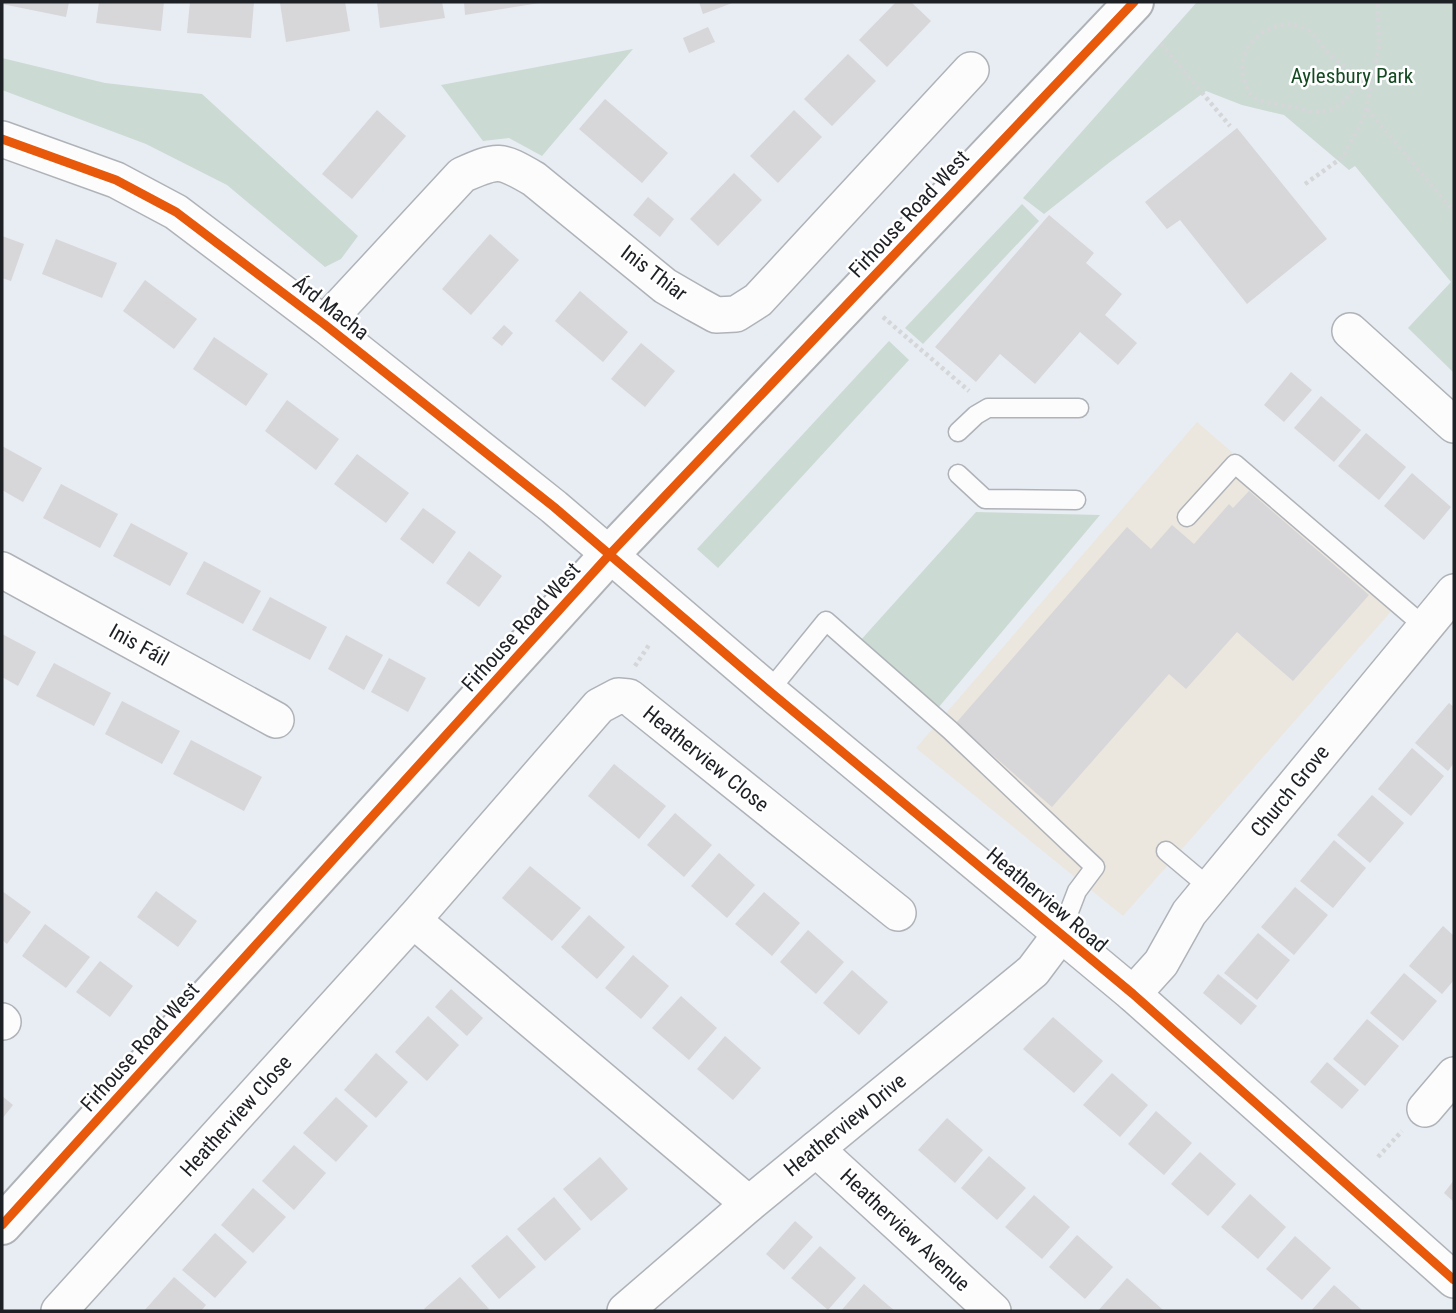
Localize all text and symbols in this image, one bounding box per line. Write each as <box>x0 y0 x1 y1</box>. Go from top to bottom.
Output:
park label: Aylesbury Park <box>1291 64 1414 88</box>
street label: Firhouse Road West <box>844 146 974 282</box>
street label: Inis Thiar <box>616 240 692 306</box>
street label: Árd Macha <box>288 271 374 345</box>
street label: Firhouse Road West <box>457 558 585 696</box>
street label: Inis Fáil <box>105 619 173 671</box>
street label: Heatherview Close <box>638 701 774 817</box>
street label: Church Grove <box>1246 740 1334 842</box>
street label: Heatherview Road <box>982 843 1112 957</box>
street label: Firhouse Road West <box>76 978 204 1116</box>
street label: Heatherview Close <box>175 1050 297 1181</box>
street label: Heatherview Drive <box>779 1068 911 1181</box>
street label: Heatherview Avenue <box>835 1164 975 1296</box>

